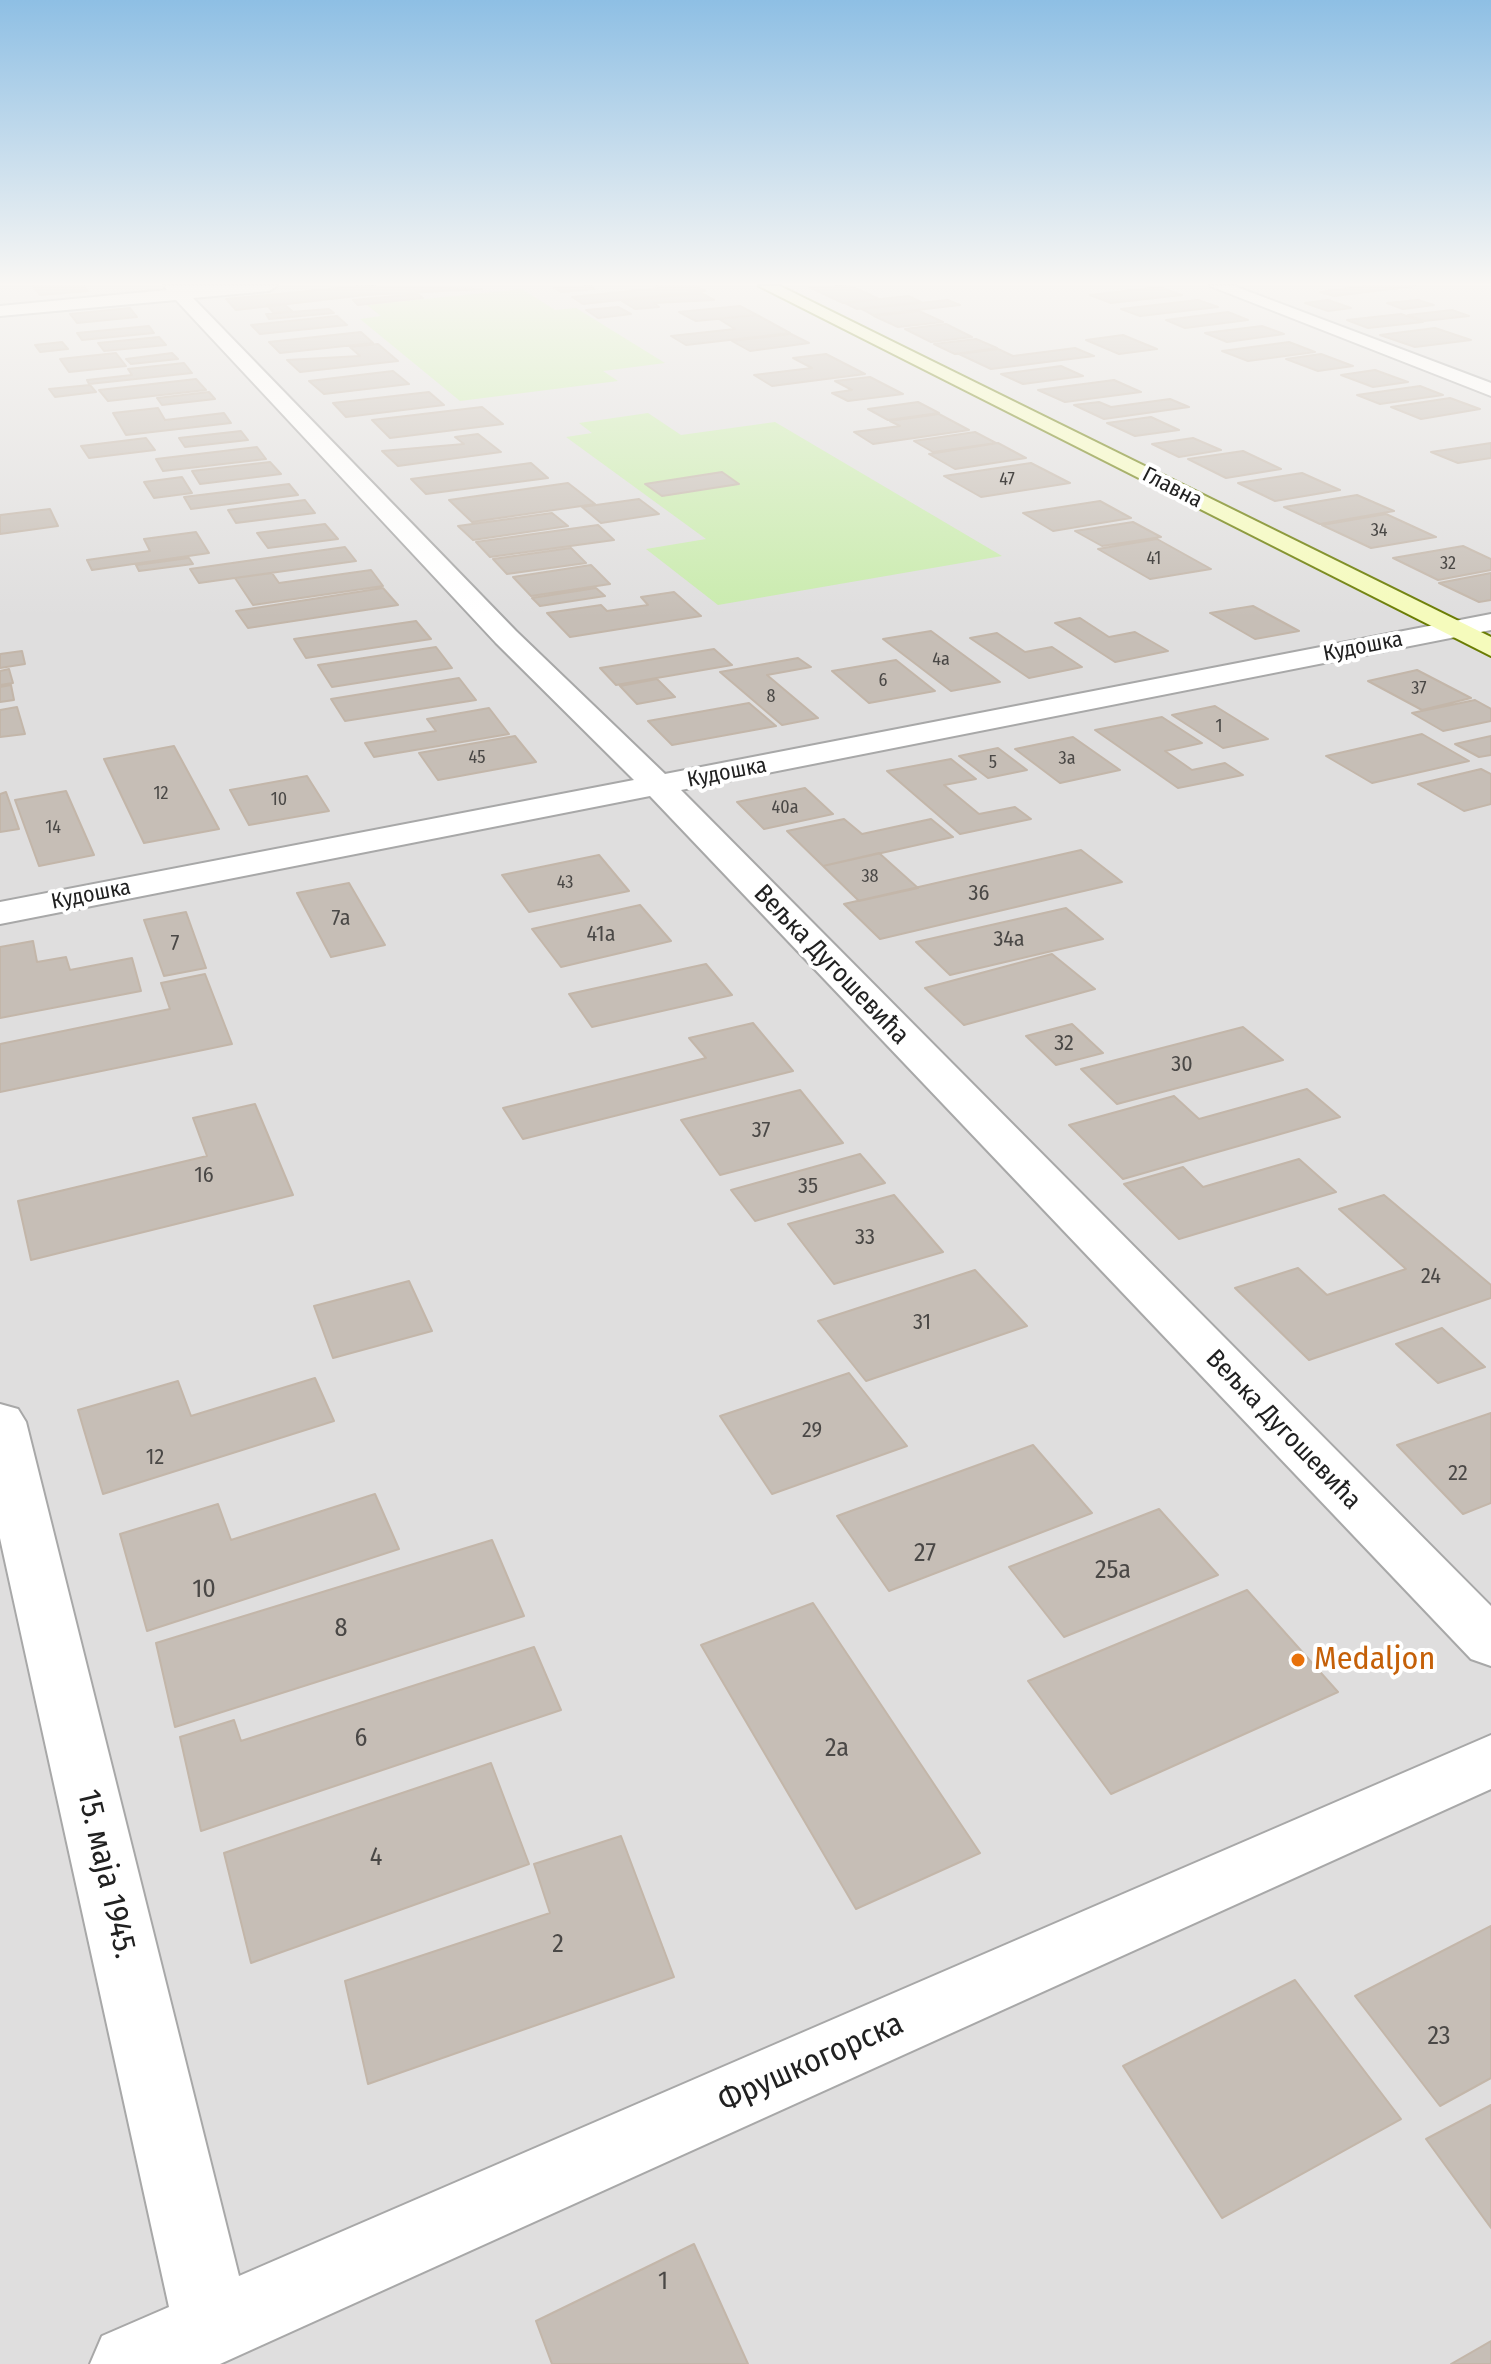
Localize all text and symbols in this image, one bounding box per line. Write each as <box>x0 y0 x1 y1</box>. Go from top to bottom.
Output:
street label: Главна <box>1138 462 1206 514</box>
house number: 47 <box>999 469 1015 491</box>
house number: 34 <box>1371 520 1387 542</box>
house number: 41 <box>1147 548 1161 570</box>
house number: 32 <box>1440 553 1456 575</box>
street label: Кудошка <box>1321 626 1405 668</box>
house number: 4a <box>932 649 950 671</box>
house number: 6 <box>879 670 887 692</box>
house number: 37 <box>1411 678 1427 700</box>
house number: 8 <box>767 686 775 708</box>
house number: 1 <box>1215 716 1223 738</box>
house number: 45 <box>469 747 485 769</box>
house number: 3a <box>1059 748 1075 770</box>
street label: Кудошка <box>685 752 769 794</box>
house number: 5 <box>989 752 997 774</box>
house number: 12 <box>154 783 168 805</box>
house number: 10 <box>271 789 287 811</box>
house number: 40a <box>772 797 798 819</box>
house number: 14 <box>45 817 61 839</box>
house number: 38 <box>861 866 879 888</box>
house number: 43 <box>557 872 573 894</box>
street label: Кудошка <box>49 874 133 916</box>
street label: Вељка Дугошевића <box>747 879 915 1051</box>
house number: 36 <box>969 881 989 907</box>
house number: 7a <box>331 906 351 932</box>
house number: 41a <box>587 922 615 948</box>
house number: 34a <box>993 927 1025 953</box>
house number: 7 <box>171 931 179 957</box>
house number: 32 <box>1054 1031 1074 1057</box>
house number: 30 <box>1171 1052 1193 1078</box>
house number: 37 <box>752 1118 770 1144</box>
house number: 16 <box>194 1163 214 1189</box>
house number: 35 <box>798 1174 818 1200</box>
house number: 33 <box>855 1225 875 1251</box>
house number: 24 <box>1421 1264 1441 1290</box>
house number: 31 <box>913 1310 931 1336</box>
street label: Вељка Дугошевића <box>1199 1344 1367 1516</box>
house number: 29 <box>802 1418 822 1444</box>
house number: 12 <box>146 1445 164 1471</box>
house number: 22 <box>1448 1461 1468 1487</box>
house number: 27 <box>914 1538 936 1570</box>
house number: 25a <box>1095 1555 1131 1587</box>
house number: 10 <box>192 1574 216 1606</box>
house number: 8 <box>335 1613 347 1645</box>
place label: Medaljon <box>1314 1641 1435 1679</box>
marker: Medaljon <box>1289 1651 1307 1669</box>
house number: 6 <box>355 1723 367 1755</box>
house number: 2a <box>825 1733 849 1765</box>
street label: 15. маја 1945. <box>68 1786 144 1962</box>
house number: 4 <box>370 1842 382 1874</box>
house number: 2 <box>552 1929 564 1961</box>
street label: Фрушкогорска <box>713 2005 909 2121</box>
house number: 23 <box>1427 2021 1451 2053</box>
house number: 1 <box>658 2266 668 2298</box>

